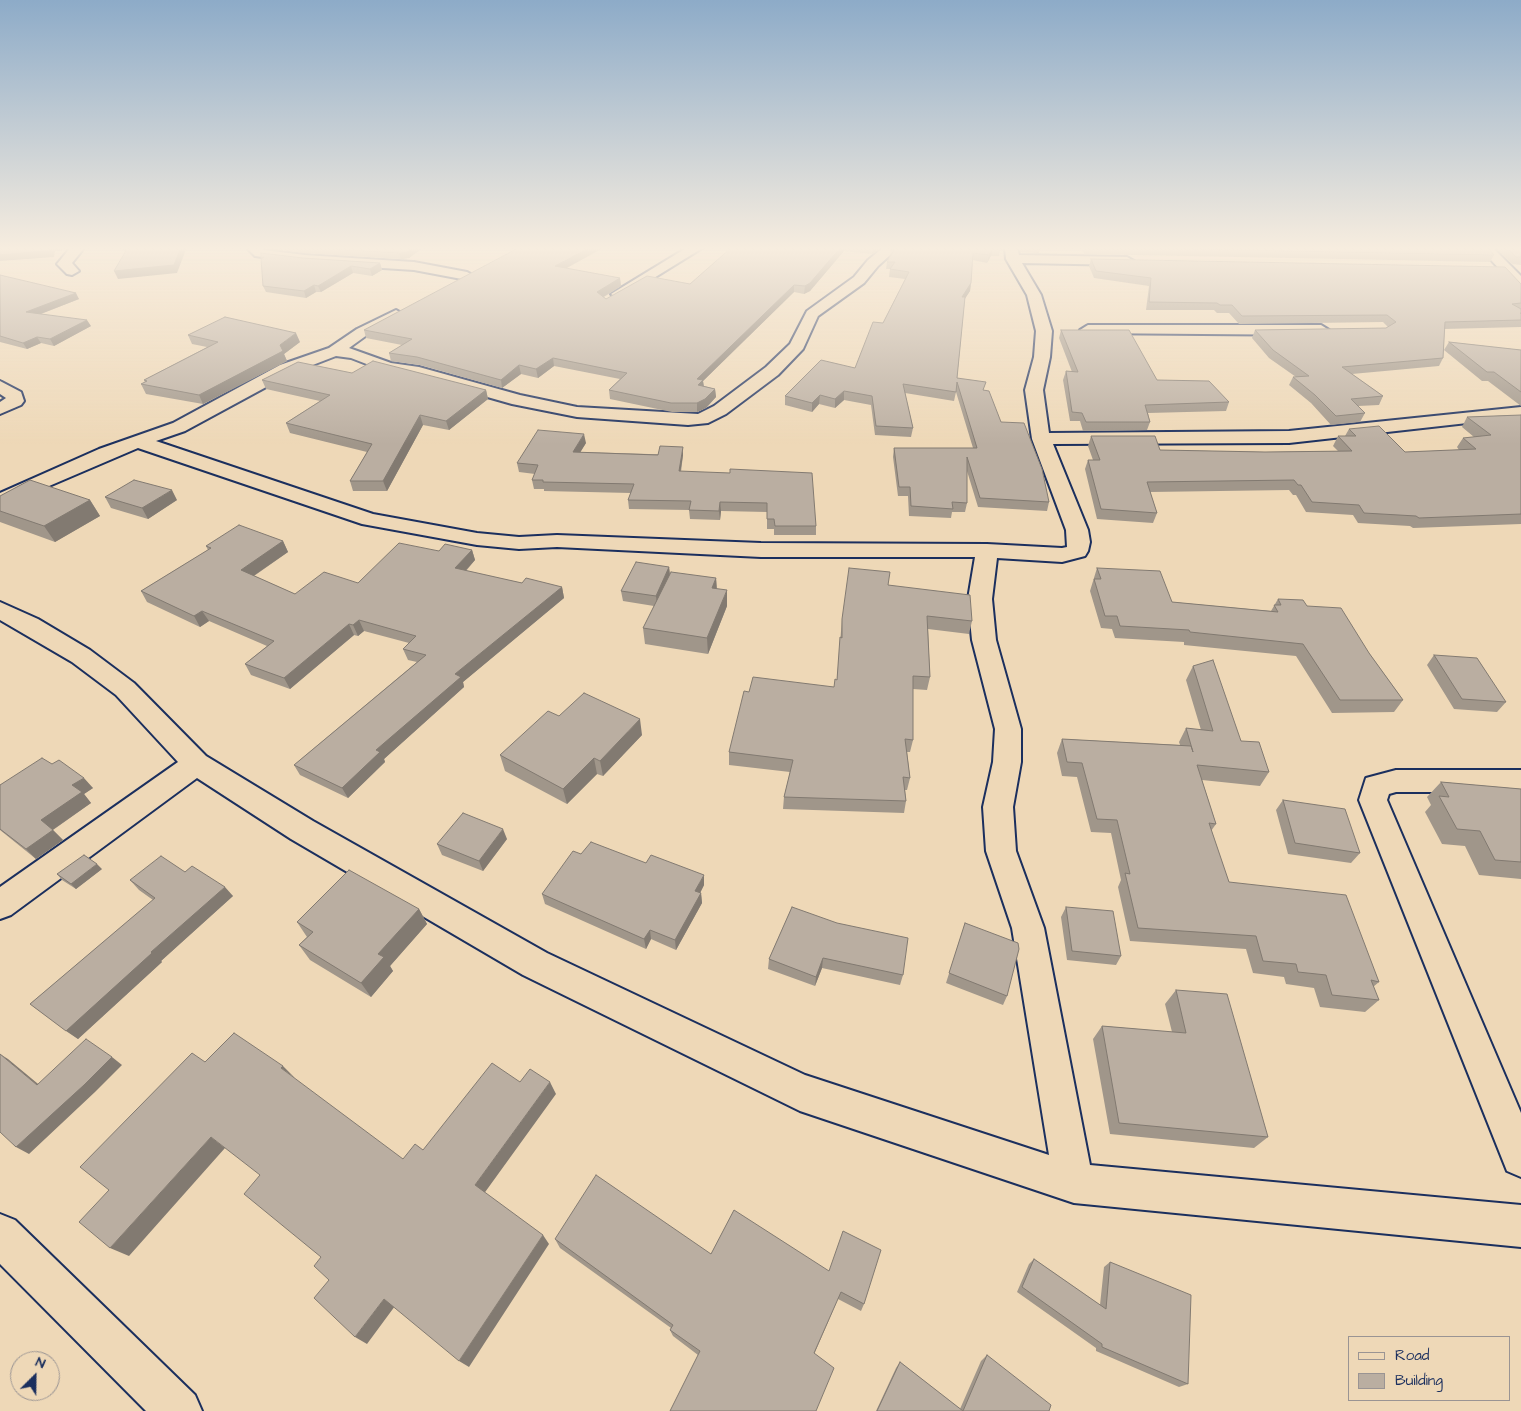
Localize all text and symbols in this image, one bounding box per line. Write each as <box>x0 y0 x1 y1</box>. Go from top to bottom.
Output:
legend <box>1348 1336 1511 1401</box>
text: Road <box>1395 1345 1429 1366</box>
north arrow <box>10 1351 60 1401</box>
text: N <box>33 1352 48 1374</box>
text: Building <box>1395 1370 1443 1391</box>

